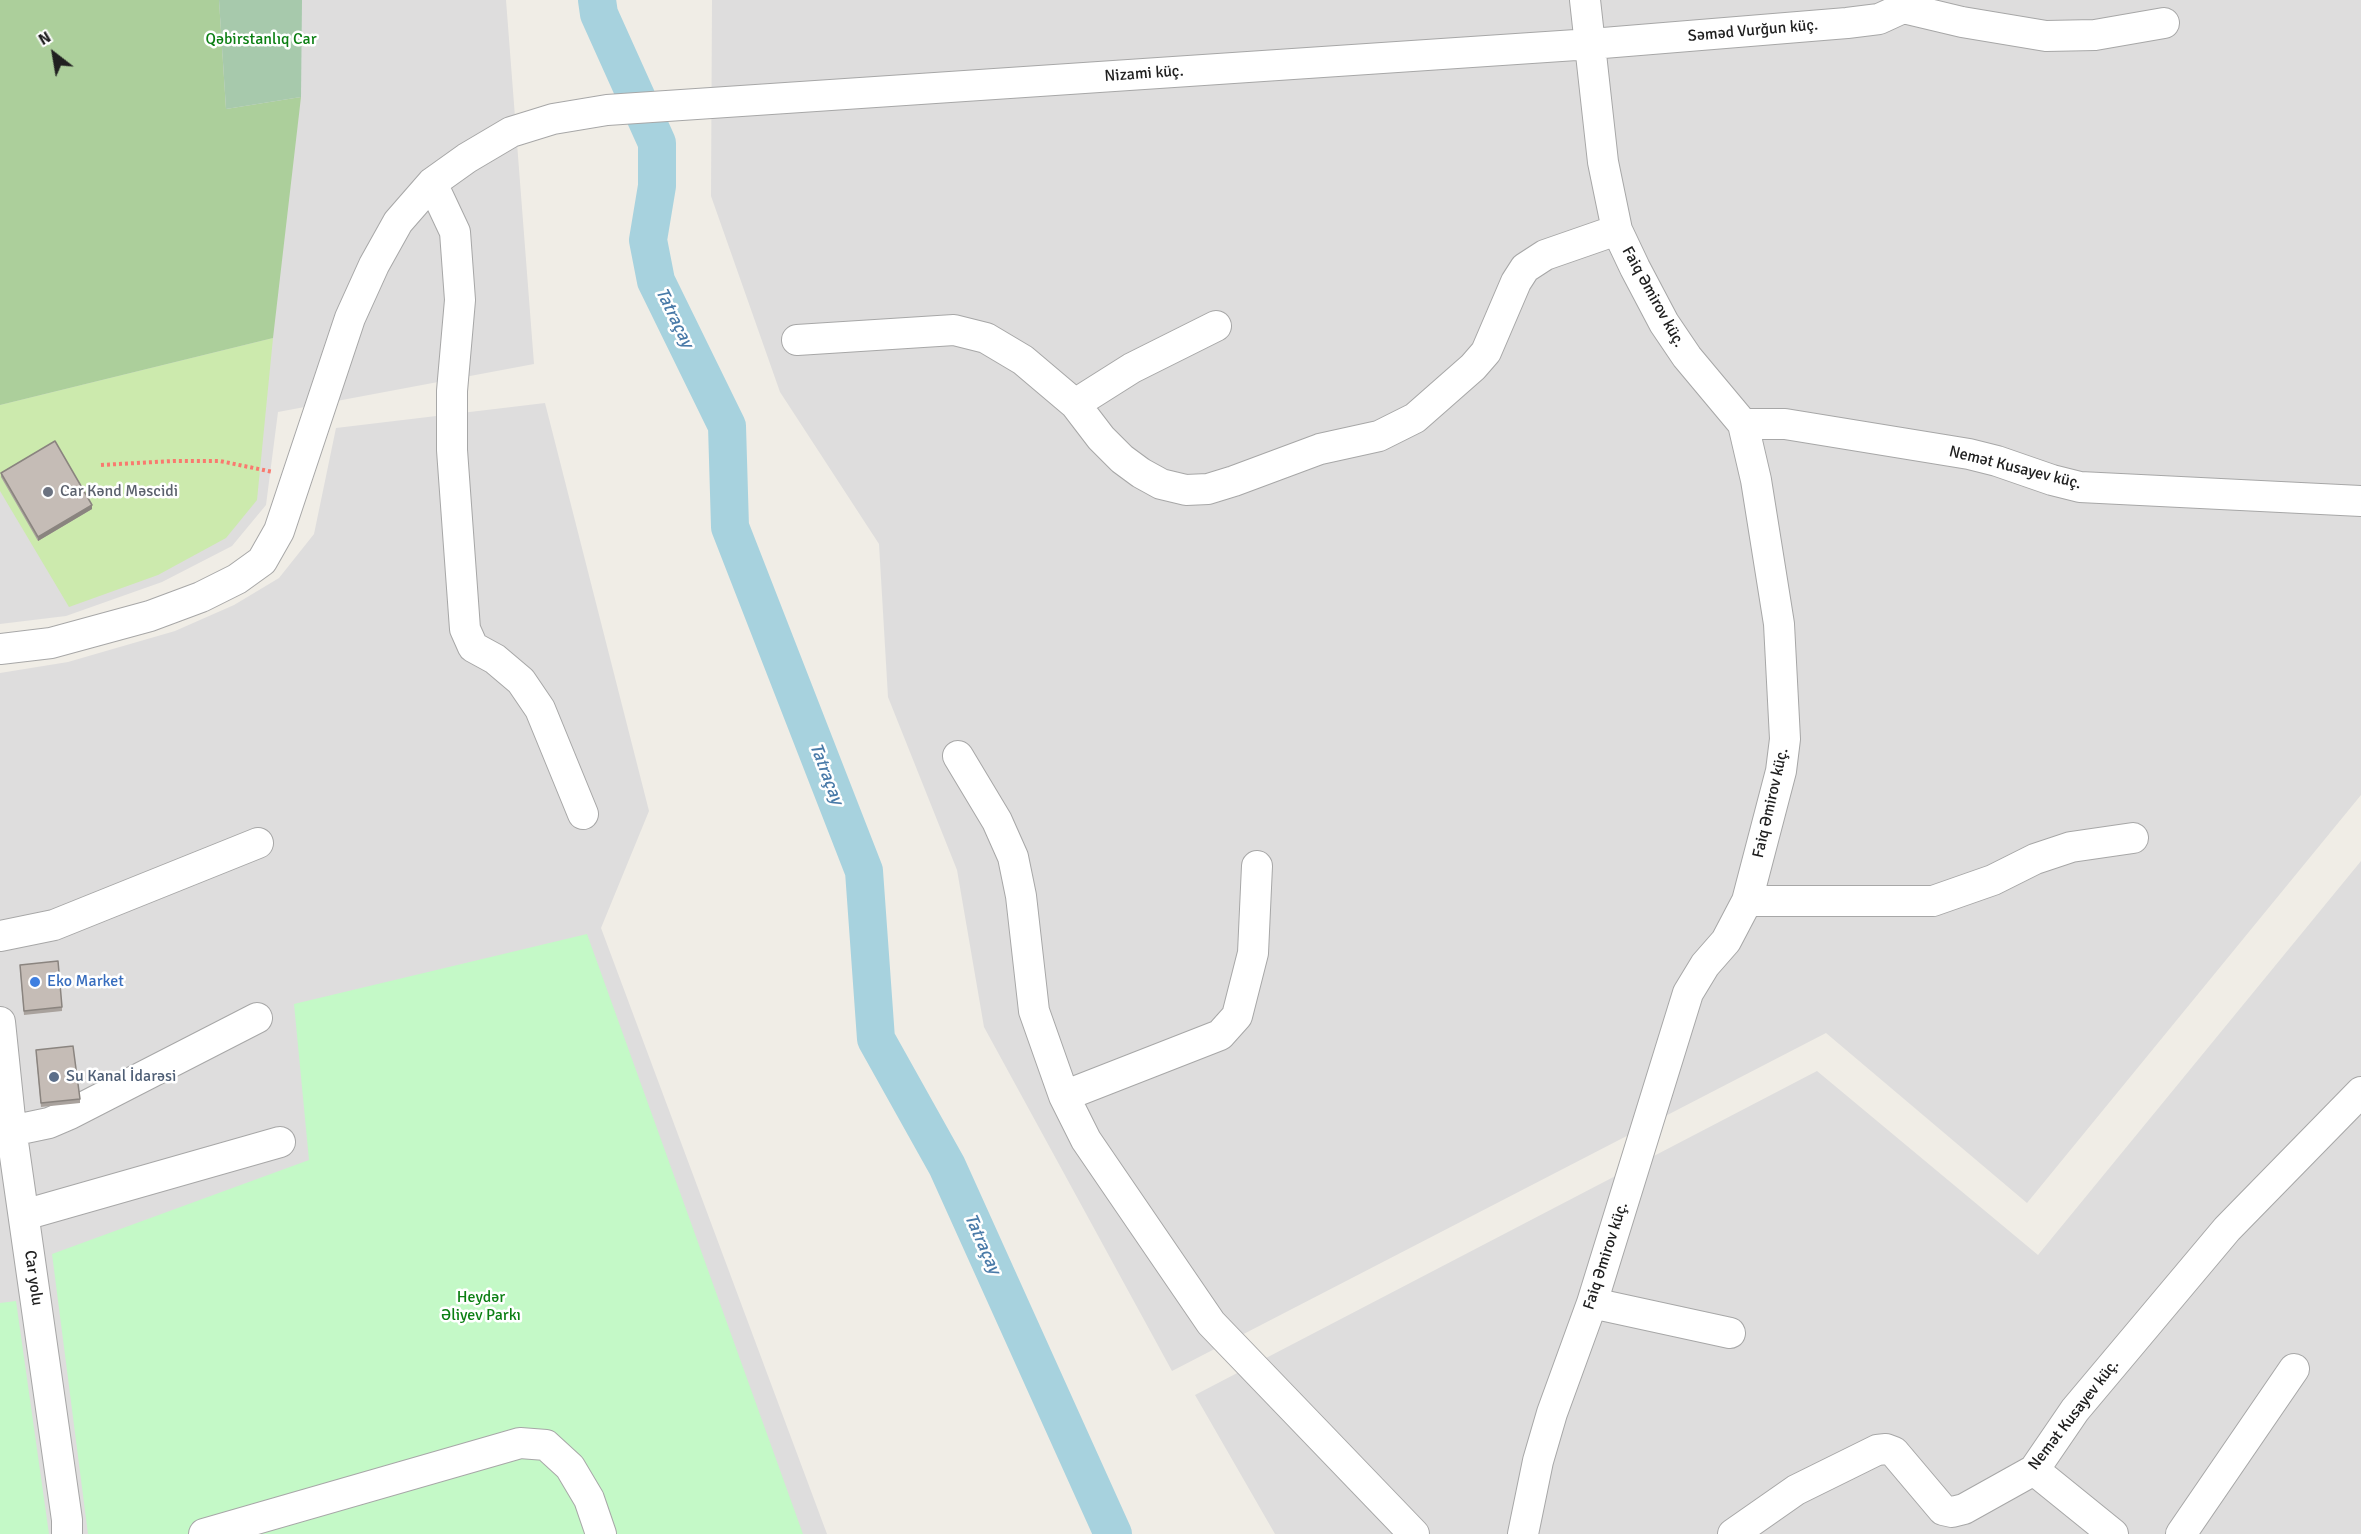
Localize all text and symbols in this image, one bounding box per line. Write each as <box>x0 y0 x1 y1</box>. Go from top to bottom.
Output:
street label: Səməd Vurğun küç. <box>1687 16 1819 46</box>
north arrow <box>24 24 84 84</box>
text: N <box>35 27 55 50</box>
park label: Qəbirstanlıq Car <box>205 30 317 50</box>
street label: Nizami küç. <box>1104 62 1184 86</box>
street label: Faiq Əmirov küç. <box>1617 243 1689 351</box>
water label: Tatraçay <box>650 284 698 352</box>
street label: Nemət Kusayev küç. <box>1947 442 2083 494</box>
place label: Car Kənd Məscidi <box>60 482 178 502</box>
marker: Car Kənd Məscidi <box>41 485 55 499</box>
water label: Tatraçay <box>804 740 848 808</box>
street label: Faiq Əmirov küç. <box>1749 746 1793 860</box>
place label: Eko Market <box>47 972 124 992</box>
marker: Eko Market <box>28 975 42 989</box>
place label: Su Kanal İdarəsi <box>66 1067 176 1087</box>
marker: Su Kanal İdarəsi <box>47 1070 61 1084</box>
street label: Faiq Əmirov küç. <box>1580 1200 1632 1312</box>
water label: Tatraçay <box>959 1210 1005 1278</box>
street label: Car yolu <box>20 1249 46 1307</box>
park label: Heydər Əliyev Parkı <box>441 1288 521 1326</box>
street label: Nemət Kusayev küç. <box>2025 1356 2123 1474</box>

